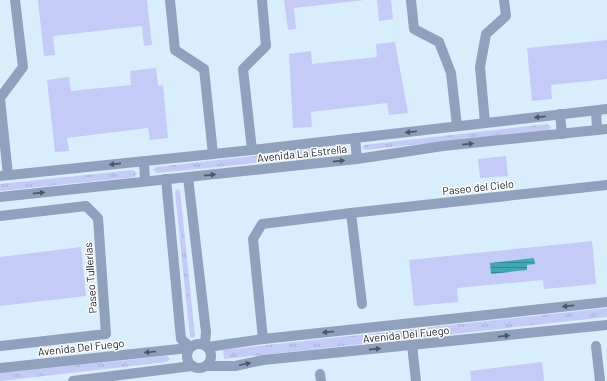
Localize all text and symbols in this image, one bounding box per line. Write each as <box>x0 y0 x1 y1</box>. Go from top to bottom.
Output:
one-way arrow <box>534 113 546 120</box>
one-way arrow <box>405 128 417 135</box>
one-way arrow <box>462 140 474 147</box>
street label: Avenida La Estrella <box>256 142 348 164</box>
one-way arrow <box>333 158 345 164</box>
one-way arrow <box>109 161 121 167</box>
one-way arrow <box>204 171 216 178</box>
street label: Paseo del Cielo <box>442 177 514 197</box>
one-way arrow <box>33 189 45 196</box>
street label: Paseo Tullerías <box>81 242 99 314</box>
one-way arrow <box>562 302 574 309</box>
street label: Avenida Del Fuego <box>362 323 450 345</box>
one-way arrow <box>322 328 334 335</box>
one-way arrow <box>498 332 510 339</box>
street label: Avenida Del Fuego <box>37 336 125 358</box>
one-way arrow <box>369 346 381 352</box>
one-way arrow <box>144 348 156 355</box>
one-way arrow <box>239 360 252 366</box>

